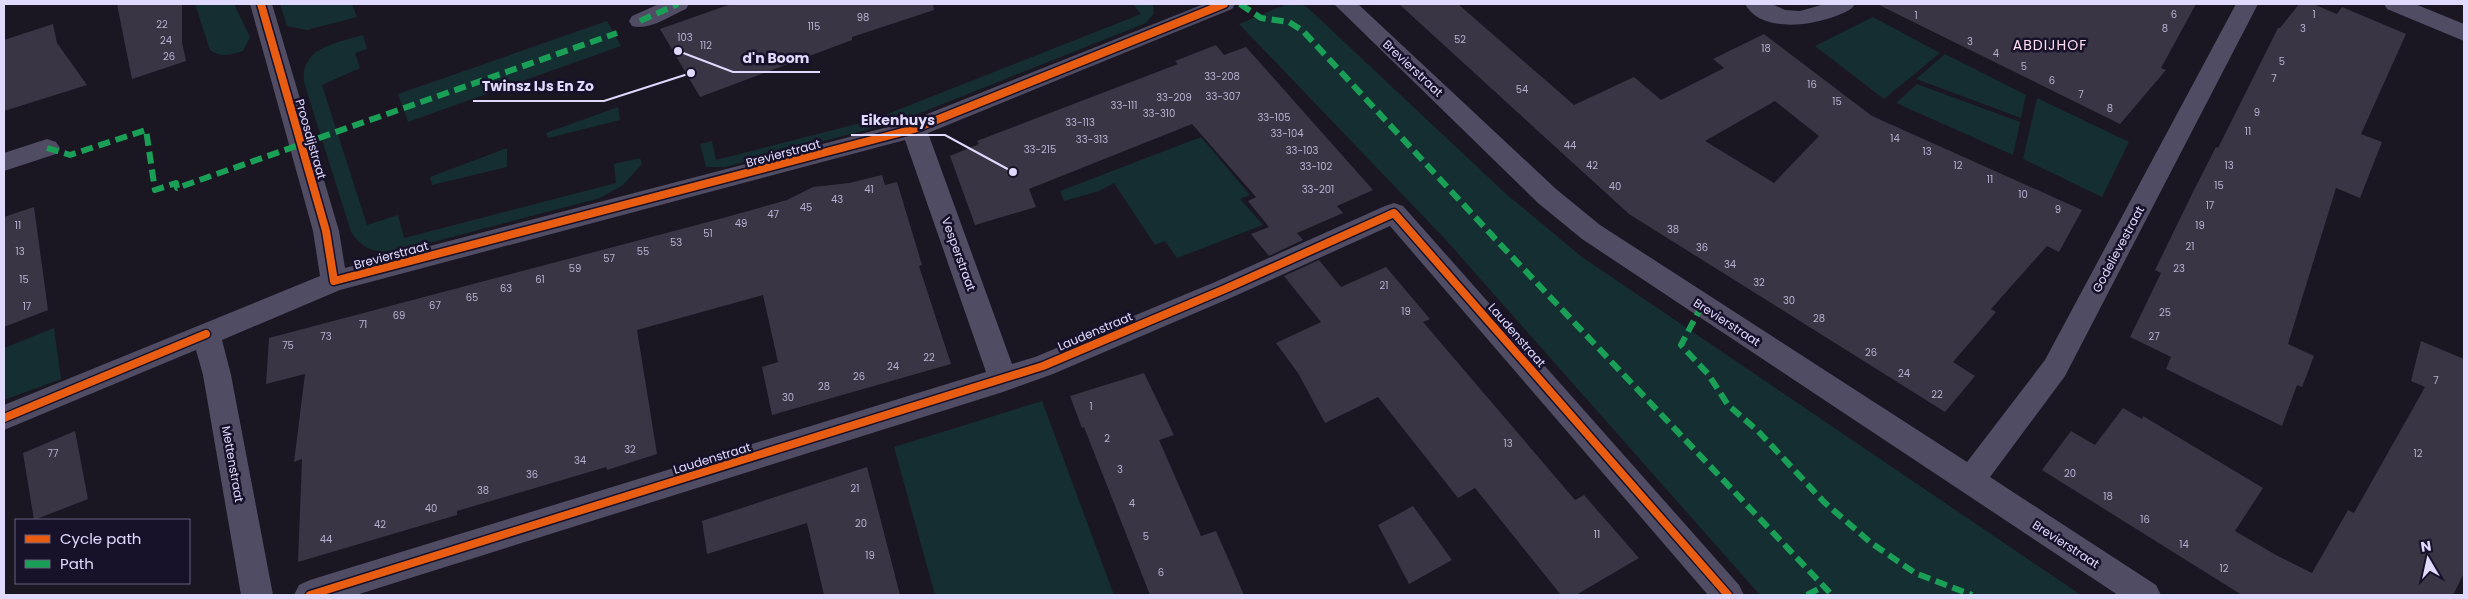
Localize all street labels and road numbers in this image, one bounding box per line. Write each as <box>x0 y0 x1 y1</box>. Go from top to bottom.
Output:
street label: Brevierstraat <box>1379 36 1447 100</box>
street label: Proosdijstraat <box>291 97 331 181</box>
street label: Brevierstraat <box>744 135 822 171</box>
street label: Godelievestraat <box>2088 203 2148 295</box>
street label: Vesperstraat <box>938 215 980 293</box>
street label: Brevierstraat <box>352 237 430 273</box>
street label: Brevierstraat <box>1690 294 1764 350</box>
street label: Laudenstraat <box>1484 299 1550 371</box>
street label: Laudenstraat <box>1055 308 1135 354</box>
street label: Mettenstraat <box>218 424 248 504</box>
street label: Laudenstraat <box>671 438 753 478</box>
street label: Brevierstraat <box>2029 516 2103 572</box>

